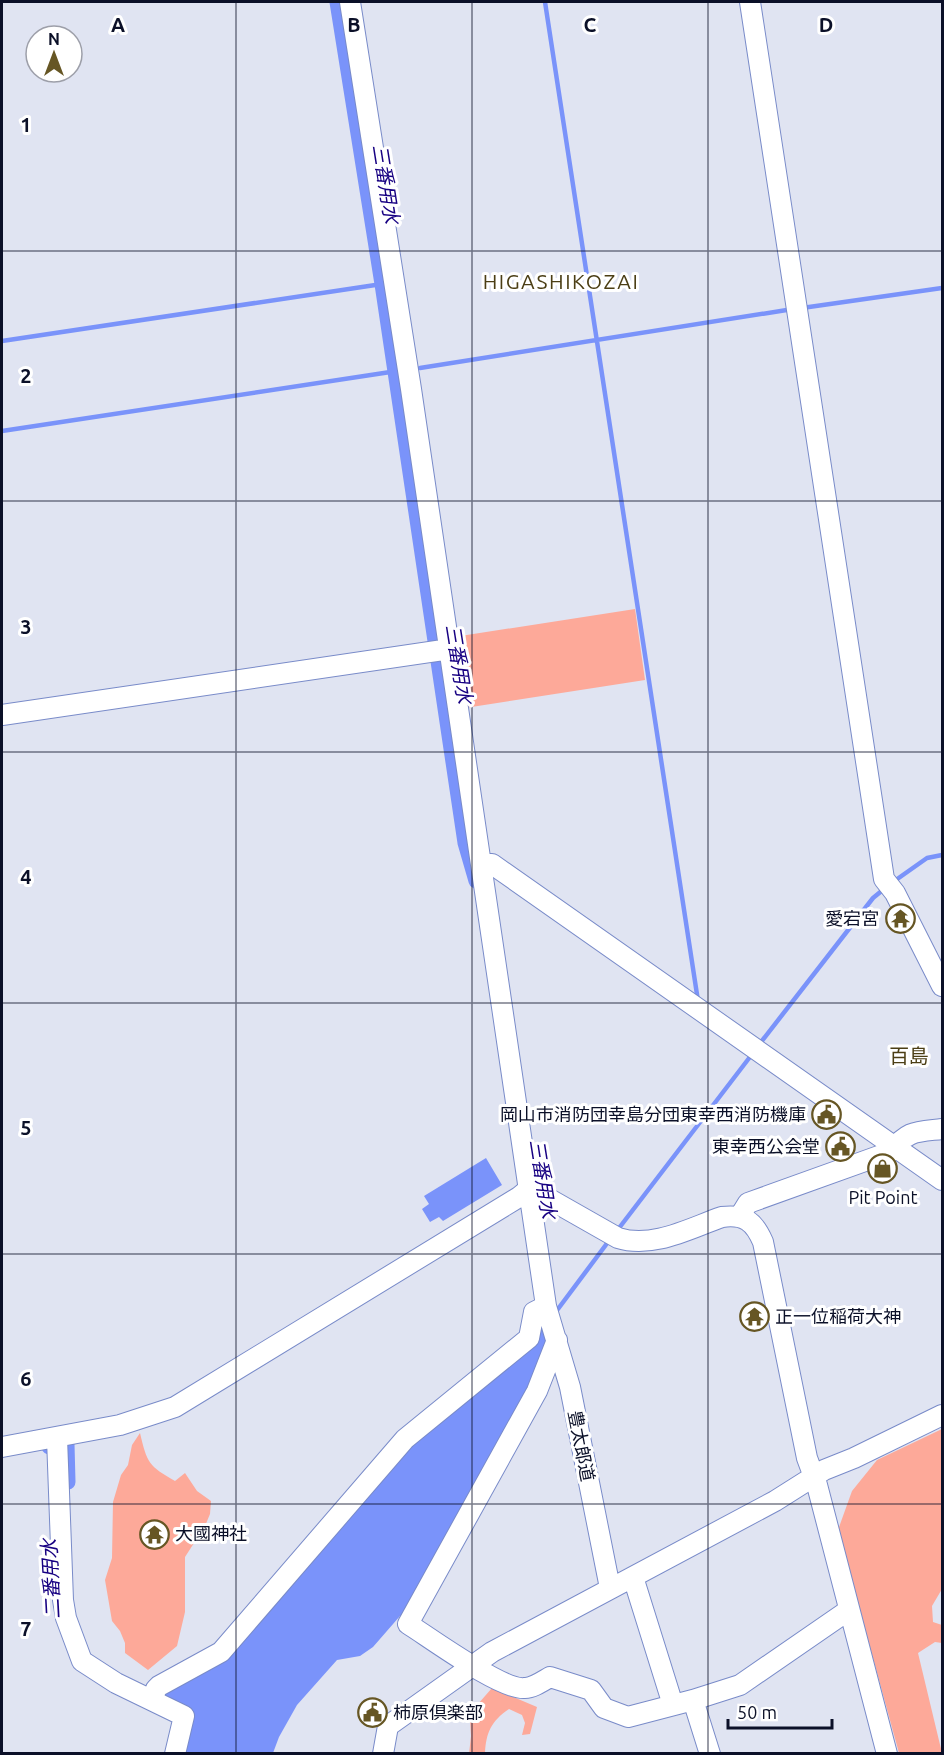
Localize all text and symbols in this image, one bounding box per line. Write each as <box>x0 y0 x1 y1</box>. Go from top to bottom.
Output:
text: A <box>111 13 125 36</box>
text: B <box>347 13 361 36</box>
text: C <box>584 13 597 36</box>
text: D <box>819 13 833 36</box>
north arrow <box>24 24 84 84</box>
text: N <box>48 30 60 48</box>
text: 1 <box>20 113 32 136</box>
water label: 三番用水 <box>369 143 404 227</box>
district label: HIGASHIKOZAI <box>483 269 639 293</box>
text: 2 <box>20 364 32 387</box>
text: 3 <box>20 615 32 638</box>
water label: 三番用水 <box>442 623 477 707</box>
text: 4 <box>20 865 32 888</box>
temple icon: 愛宕宮 <box>884 903 916 935</box>
place label: 愛宕宮 <box>825 908 879 928</box>
district label: 百島 <box>889 1044 929 1067</box>
public building icon: 岡山市消防団幸島分団東幸西消防機庫 <box>811 1099 843 1131</box>
place label: 岡山市消防団幸島分団東幸西消防機庫 <box>500 1104 806 1124</box>
text: 5 <box>20 1116 32 1139</box>
public building icon: 東幸西公会堂 <box>825 1131 857 1163</box>
place label: 東幸西公会堂 <box>712 1136 820 1156</box>
water label: 三番用水 <box>526 1138 561 1222</box>
shop icon: Pit Point <box>867 1153 899 1185</box>
place label: Pit Point <box>848 1187 918 1207</box>
temple icon: 正一位稲荷大神 <box>738 1301 770 1333</box>
place label: 正一位稲荷大神 <box>775 1306 901 1326</box>
text: 6 <box>20 1367 32 1390</box>
street label: 豊太郎道 <box>565 1409 599 1483</box>
temple icon: 大國神社 <box>138 1518 170 1550</box>
place label: 大國神社 <box>175 1523 247 1543</box>
water label: 二番用水 <box>37 1536 64 1620</box>
text: 7 <box>20 1617 32 1640</box>
scale bar <box>728 1692 832 1730</box>
public building icon: 柿原倶楽部 <box>356 1697 388 1729</box>
place label: 柿原倶楽部 <box>393 1702 483 1722</box>
text: 50 m <box>737 1702 777 1722</box>

